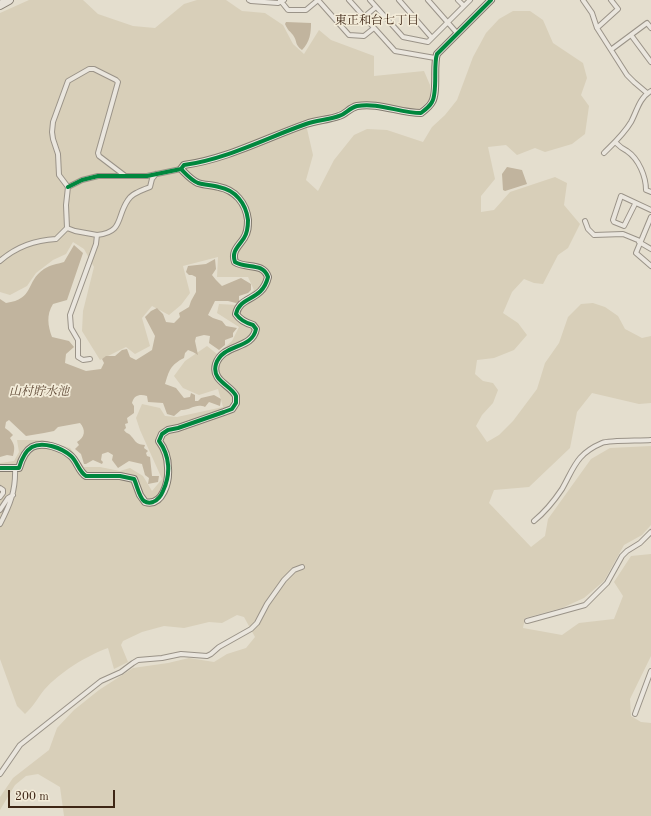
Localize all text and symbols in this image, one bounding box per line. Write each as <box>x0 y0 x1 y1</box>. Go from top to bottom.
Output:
district label: 東正和台七丁目 <box>335 14 419 28</box>
water label: 山村貯水池 <box>9 385 69 399</box>
scale bar <box>10 782 117 808</box>
text: 200 m <box>15 791 49 803</box>

